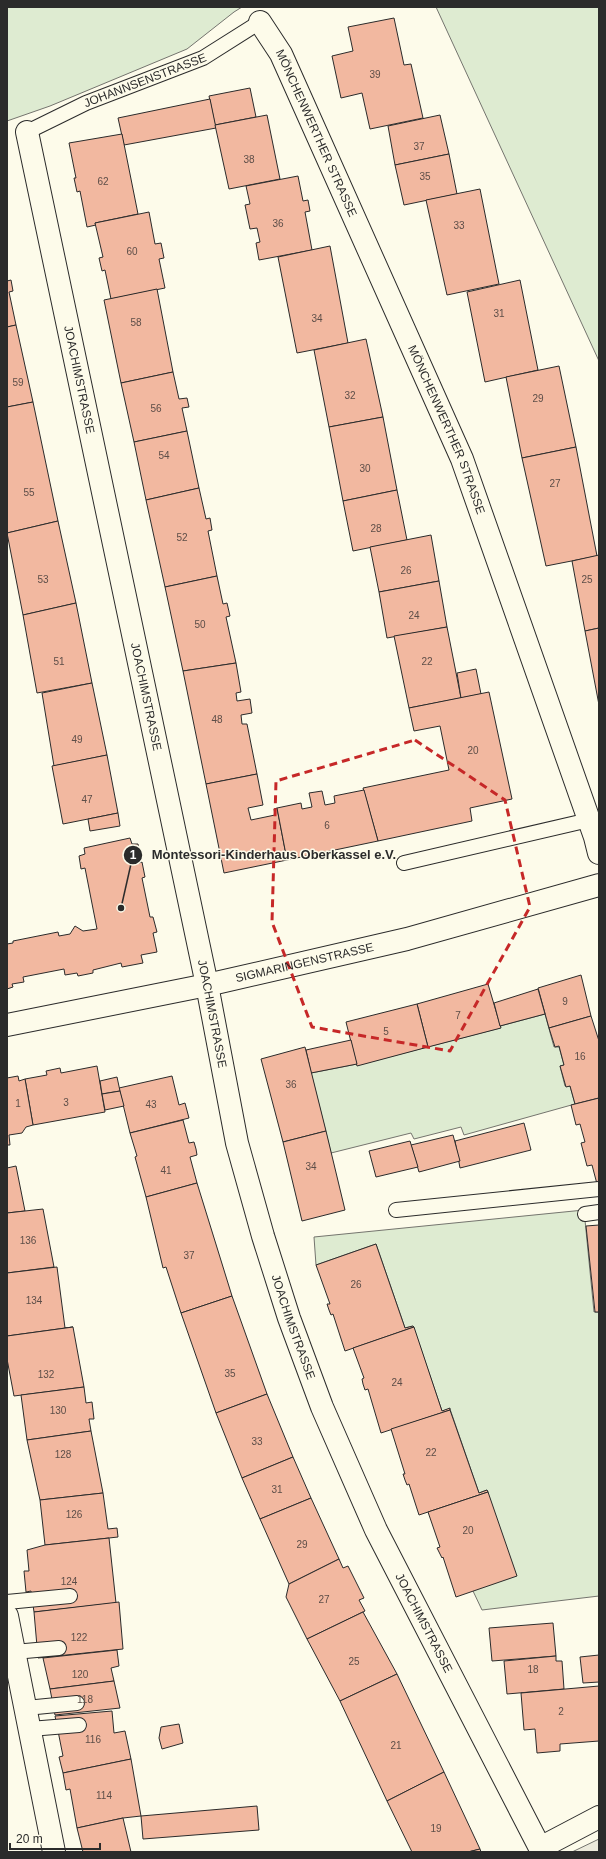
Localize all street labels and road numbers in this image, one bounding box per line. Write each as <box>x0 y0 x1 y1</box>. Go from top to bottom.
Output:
street label: MÖNCHENWERTHER STRASSE <box>273 47 360 219</box>
street label: JOHANNSENSTRASSE <box>82 50 208 110</box>
street label: JOACHIMSTRASSE <box>61 324 97 435</box>
street label: MÖNCHENWERTHER STRASSE <box>405 343 488 516</box>
street label: JOACHIMSTRASSE <box>128 641 164 752</box>
street label: SIGMARINGENSTRASSE <box>234 940 375 985</box>
street label: JOACHIMSTRASSE <box>195 958 230 1069</box>
street label: JOACHIMSTRASSE <box>269 1273 318 1381</box>
street label: JOACHIMSTRASSE <box>392 1571 455 1675</box>

